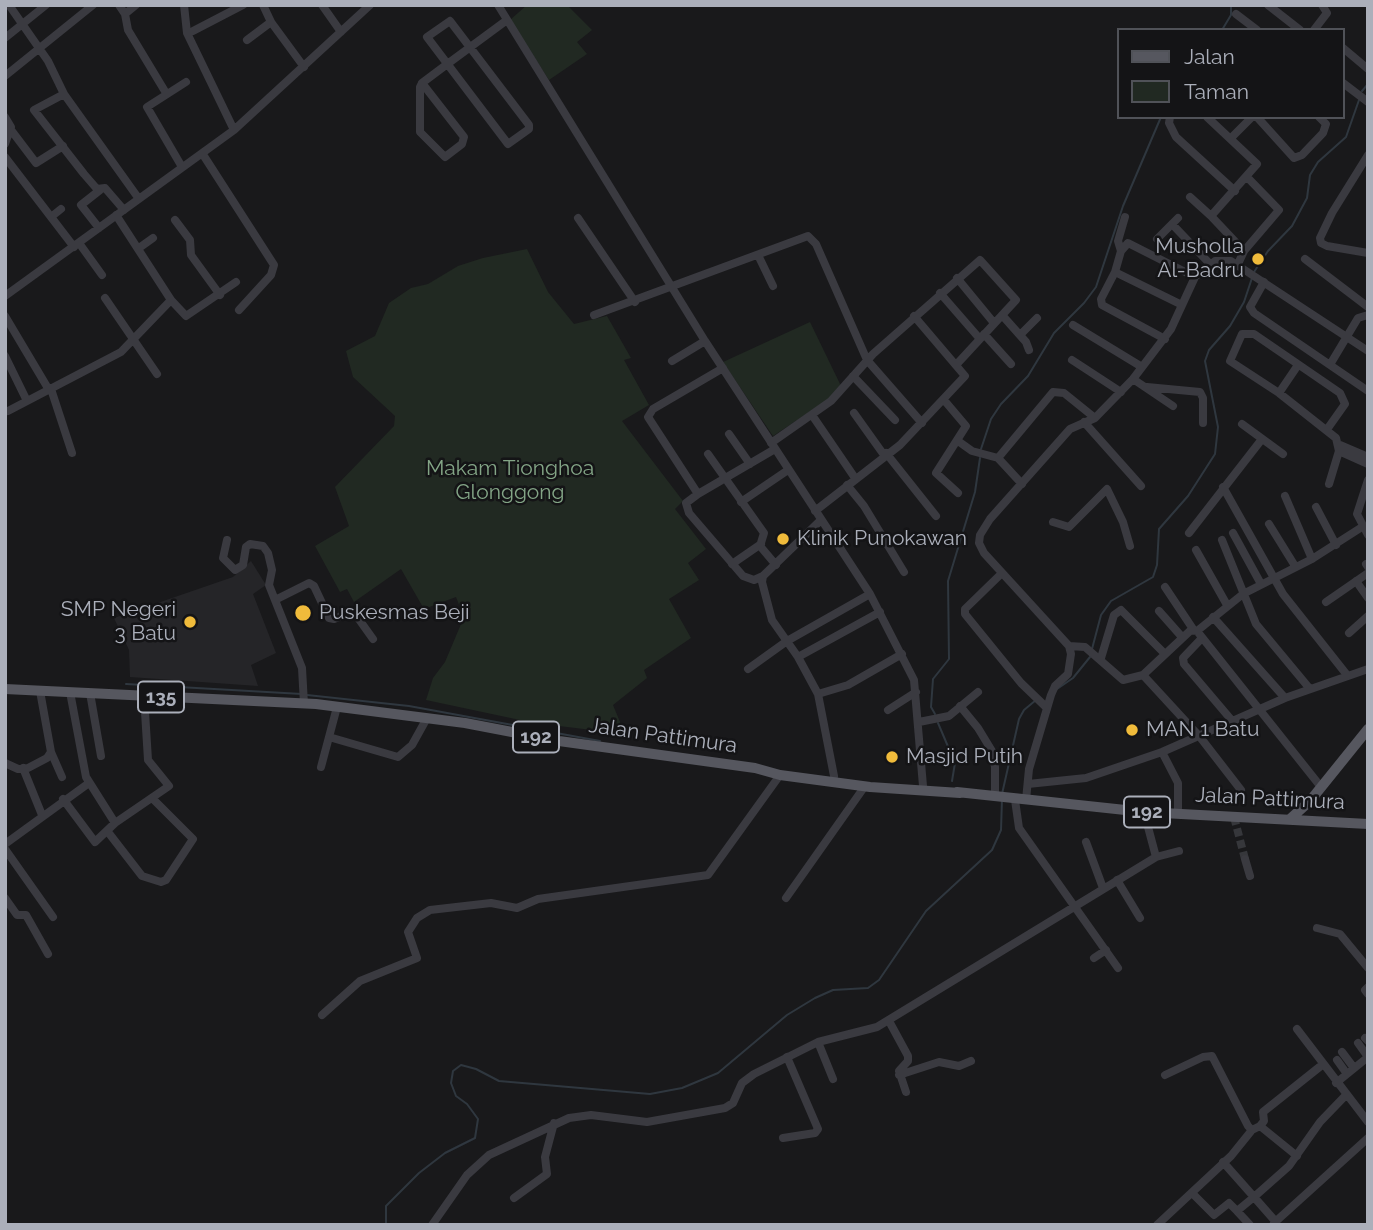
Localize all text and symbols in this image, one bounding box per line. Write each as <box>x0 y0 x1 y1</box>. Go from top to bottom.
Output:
legend <box>1118 28 1345 119</box>
text: Jalan <box>1184 44 1235 69</box>
text: Taman <box>1184 79 1249 104</box>
place label: Musholla Al-Badru <box>1155 234 1244 284</box>
marker: Musholla Al-Badru <box>1250 251 1266 267</box>
park label: Makam Tionghoa Glonggong <box>426 456 594 506</box>
place label: Klinik Punokawan <box>797 526 967 552</box>
marker: Klinik Punokawan <box>775 531 791 547</box>
place label: SMP Negeri 3 Batu <box>61 597 176 647</box>
place label: Puskesmas Beji <box>319 600 470 626</box>
marker: Puskesmas Beji <box>293 603 313 623</box>
marker: SMP Negeri 3 Batu <box>182 614 198 630</box>
road number: 135 <box>138 682 184 712</box>
street label: Jalan Pattimura <box>587 713 739 759</box>
place label: MAN 1 Batu <box>1146 717 1259 743</box>
road number: 192 <box>513 722 559 752</box>
marker: MAN 1 Batu <box>1124 722 1140 738</box>
place label: Masjid Putih <box>906 744 1023 770</box>
marker: Masjid Putih <box>884 749 900 765</box>
street label: Jalan Pattimura <box>1195 783 1345 815</box>
road number: 192 <box>1124 796 1170 828</box>

